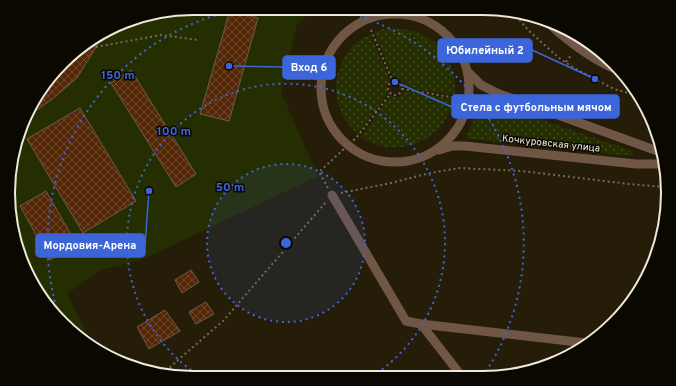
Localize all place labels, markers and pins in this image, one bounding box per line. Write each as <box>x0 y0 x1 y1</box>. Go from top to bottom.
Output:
callout: Юбилейный 2 <box>438 39 532 62</box>
callout: Вход 6 <box>283 56 335 79</box>
callout: Стела с футбольным мячом <box>452 95 619 118</box>
callout: Мордовия-Арена <box>36 234 145 257</box>
centre of rings <box>279 236 293 250</box>

